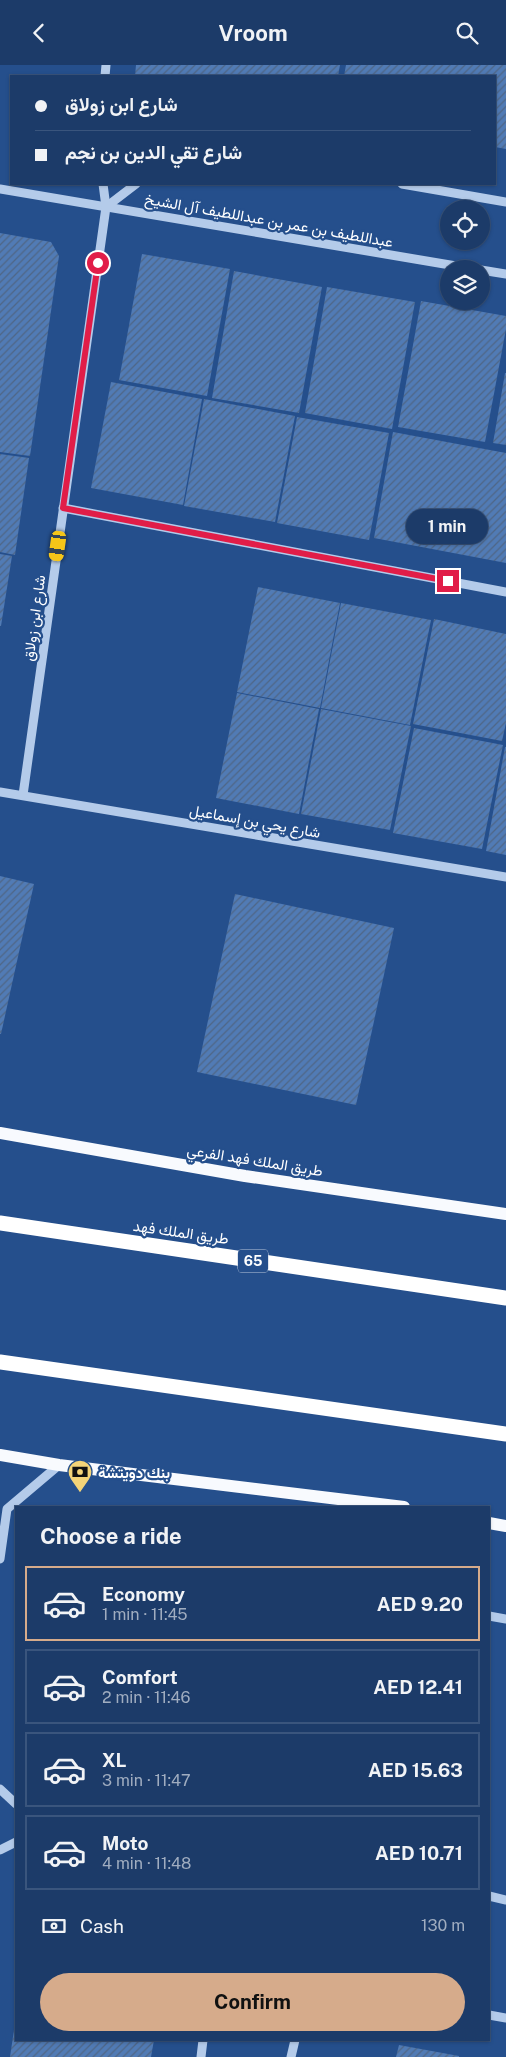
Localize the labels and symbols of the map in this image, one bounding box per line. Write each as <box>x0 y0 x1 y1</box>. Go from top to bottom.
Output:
street label: عبداللطيف بن عمر بن عبداللطيف آل الشيخ <box>143 190 395 253</box>
route start <box>87 252 109 274</box>
callout: 1 min <box>407 509 489 543</box>
car <box>48 530 67 562</box>
route end <box>437 570 459 592</box>
street label: شارع ابن زولاق <box>20 574 51 663</box>
street label: شارع يحي بن إسماعيل <box>187 801 322 846</box>
street label: طريق الملك فهد الفرعي <box>185 1141 324 1184</box>
street label: طريق الملك فهد <box>132 1217 230 1249</box>
road number: 65 <box>238 1249 268 1273</box>
bank icon: بنك دويتشة <box>67 1459 93 1493</box>
place label: بنك دويتشة <box>98 1464 170 1482</box>

